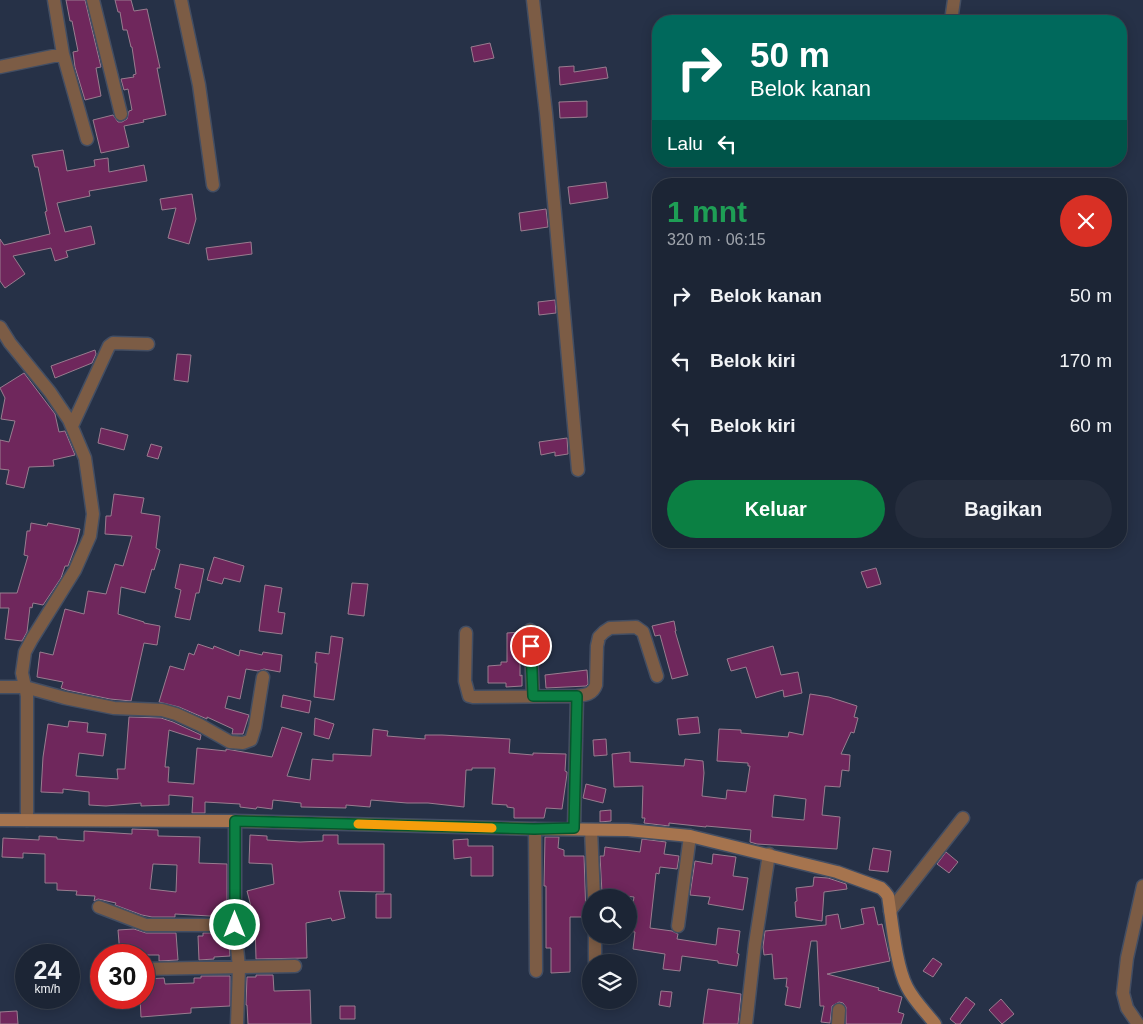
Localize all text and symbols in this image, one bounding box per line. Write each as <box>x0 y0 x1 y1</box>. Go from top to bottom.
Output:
icon: right <box>667 35 732 100</box>
text: 50 m <box>750 35 830 74</box>
text: Belok kanan <box>750 76 871 101</box>
icon: left <box>713 130 741 158</box>
text: Lalu <box>667 133 703 154</box>
text: 1 mnt <box>667 195 747 228</box>
button: close <box>1060 195 1112 247</box>
text: 320 m · 06:15 <box>667 231 766 248</box>
icon: right <box>667 282 695 310</box>
text: Belok kanan <box>710 285 822 306</box>
text: 50 m <box>1070 285 1112 306</box>
icon: left <box>667 347 695 375</box>
text: Belok kiri <box>710 350 796 371</box>
text: 170 m <box>1059 350 1112 371</box>
icon: left <box>667 412 695 440</box>
text: Belok kiri <box>710 415 796 436</box>
text: 60 m <box>1070 415 1112 436</box>
button: Keluar <box>667 480 885 538</box>
button: Bagikan <box>895 480 1112 538</box>
pin <box>510 625 552 667</box>
icon: arrive <box>517 632 545 660</box>
map controls <box>582 889 637 1009</box>
button: search <box>582 889 637 944</box>
position arrow <box>208 898 260 950</box>
speed limit sign: 30 <box>90 944 155 1009</box>
button: layers <box>582 954 637 1009</box>
text: 24 <box>34 956 61 984</box>
text: km/h <box>34 982 61 996</box>

